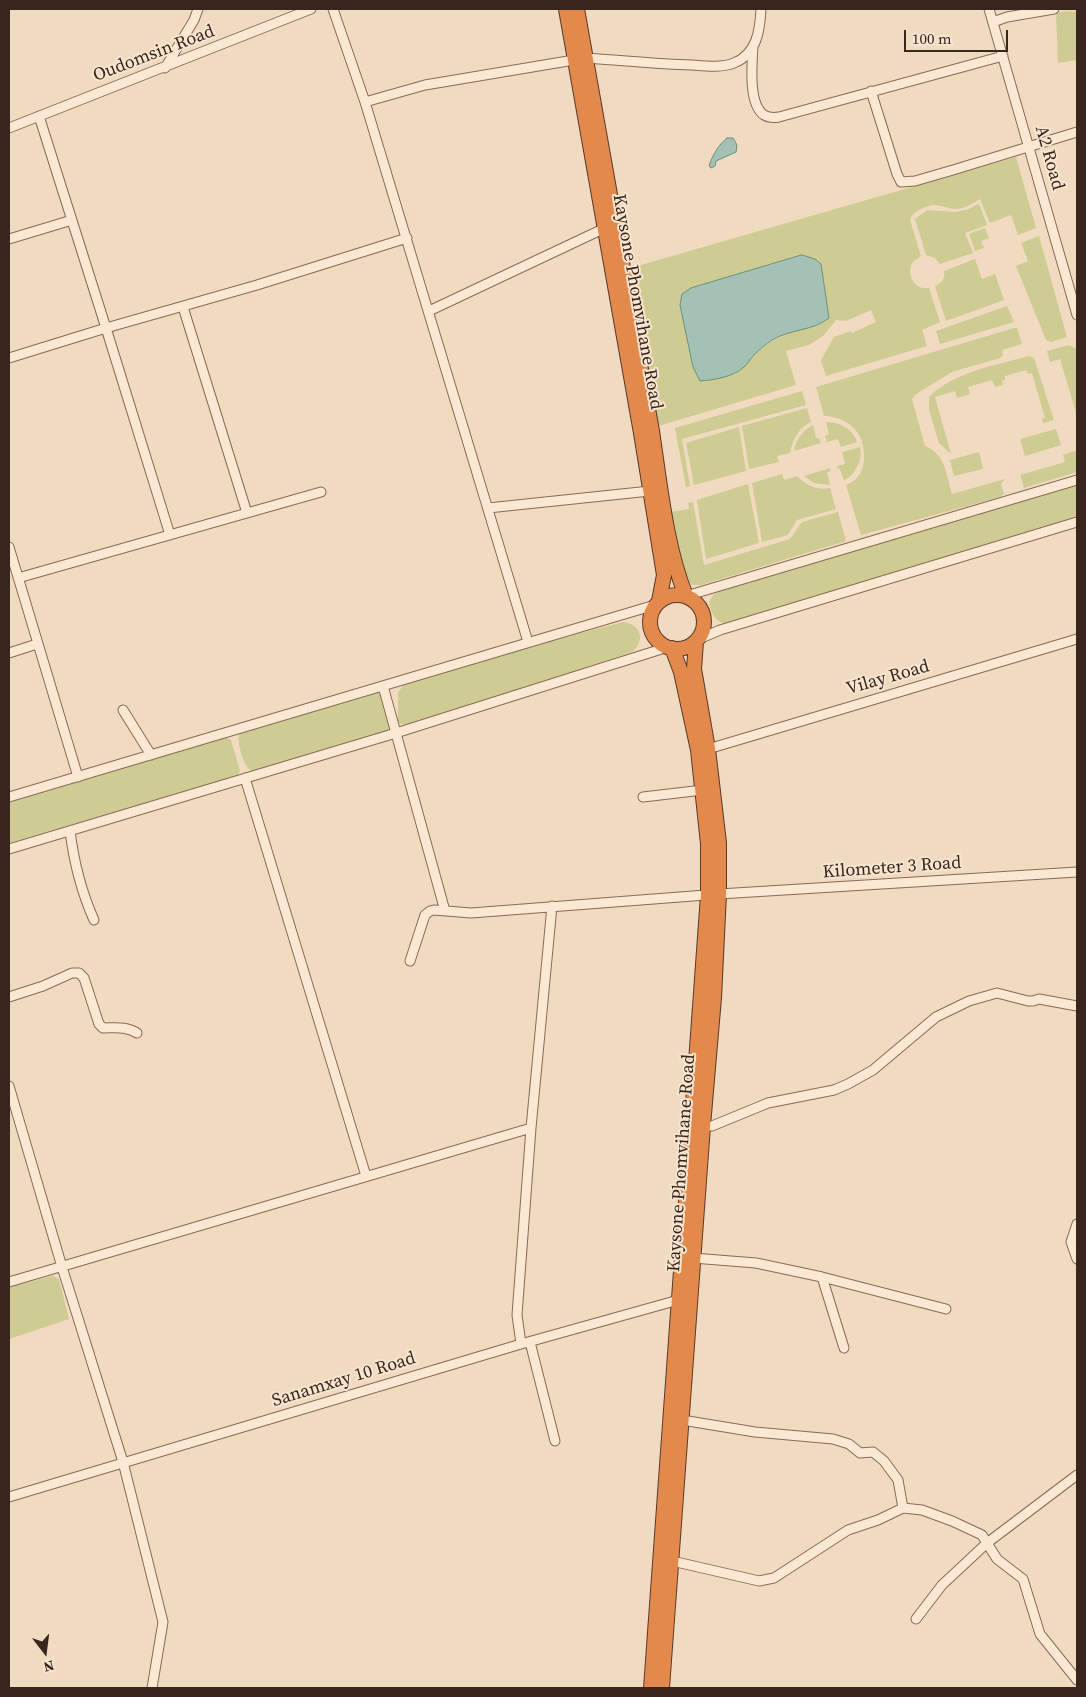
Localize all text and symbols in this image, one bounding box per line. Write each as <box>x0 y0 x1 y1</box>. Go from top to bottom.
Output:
scale bar <box>906 20 1010 52</box>
street label: Oudomsin Road <box>90 21 218 87</box>
text: 100 m <box>912 28 952 49</box>
street label: A2 Road <box>1030 123 1068 193</box>
street label: Kaysone Phomvihane Road <box>607 193 667 411</box>
street label: Vilay Road <box>844 656 932 700</box>
street label: Kilometer 3 Road <box>822 852 962 884</box>
street label: Kaysone Phomvihane Road <box>664 1053 700 1273</box>
street label: Sanamxay 10 Road <box>270 1348 418 1412</box>
north arrow <box>20 1627 70 1677</box>
text: N <box>41 1656 56 1677</box>

